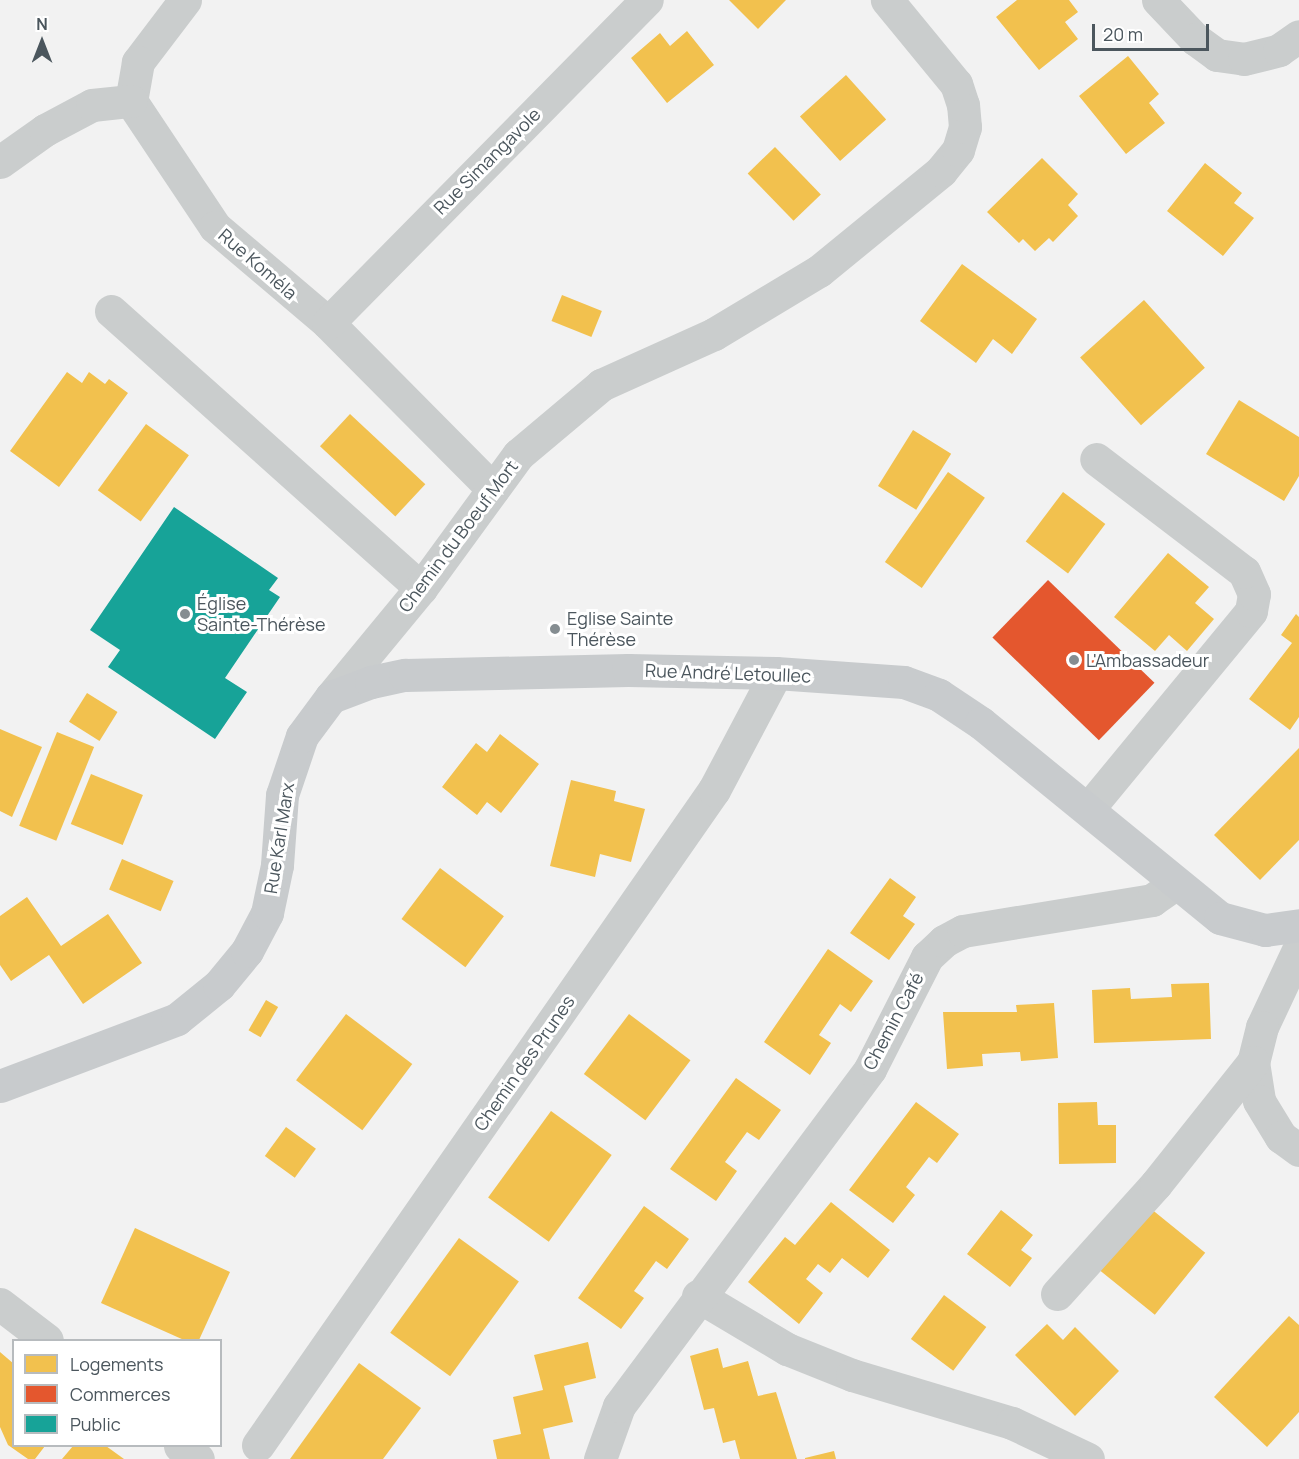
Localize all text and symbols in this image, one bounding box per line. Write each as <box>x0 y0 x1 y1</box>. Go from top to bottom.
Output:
north arrow <box>12 12 72 72</box>
scale bar <box>1095 12 1212 50</box>
text: N <box>36 13 48 35</box>
text: 20 m <box>1103 22 1143 46</box>
street label: Rue Simangavole <box>429 103 545 219</box>
street label: Rue Koméla <box>214 224 302 304</box>
street label: Chemin du Boeuf Mort <box>394 456 522 616</box>
place label: Église Sainte-Thérèse <box>197 593 325 636</box>
marker: Église Sainte-Thérèse <box>178 607 192 621</box>
place label: Eglise Sainte Thérèse <box>567 608 673 650</box>
marker: Eglise Sainte Thérèse <box>548 622 562 636</box>
place label: L'Ambassadeur <box>1086 649 1209 671</box>
marker: L'Ambassadeur <box>1067 653 1081 667</box>
street label: Rue André Letoullec <box>645 659 811 687</box>
street label: Rue Karl Marx <box>260 781 298 895</box>
street label: Chemin Café <box>858 969 928 1073</box>
street label: Chemin des Prunes <box>469 991 579 1135</box>
legend <box>12 1339 222 1447</box>
text: Logements <box>70 1352 164 1376</box>
text: Commerces <box>70 1382 171 1406</box>
text: Public <box>70 1412 121 1436</box>

